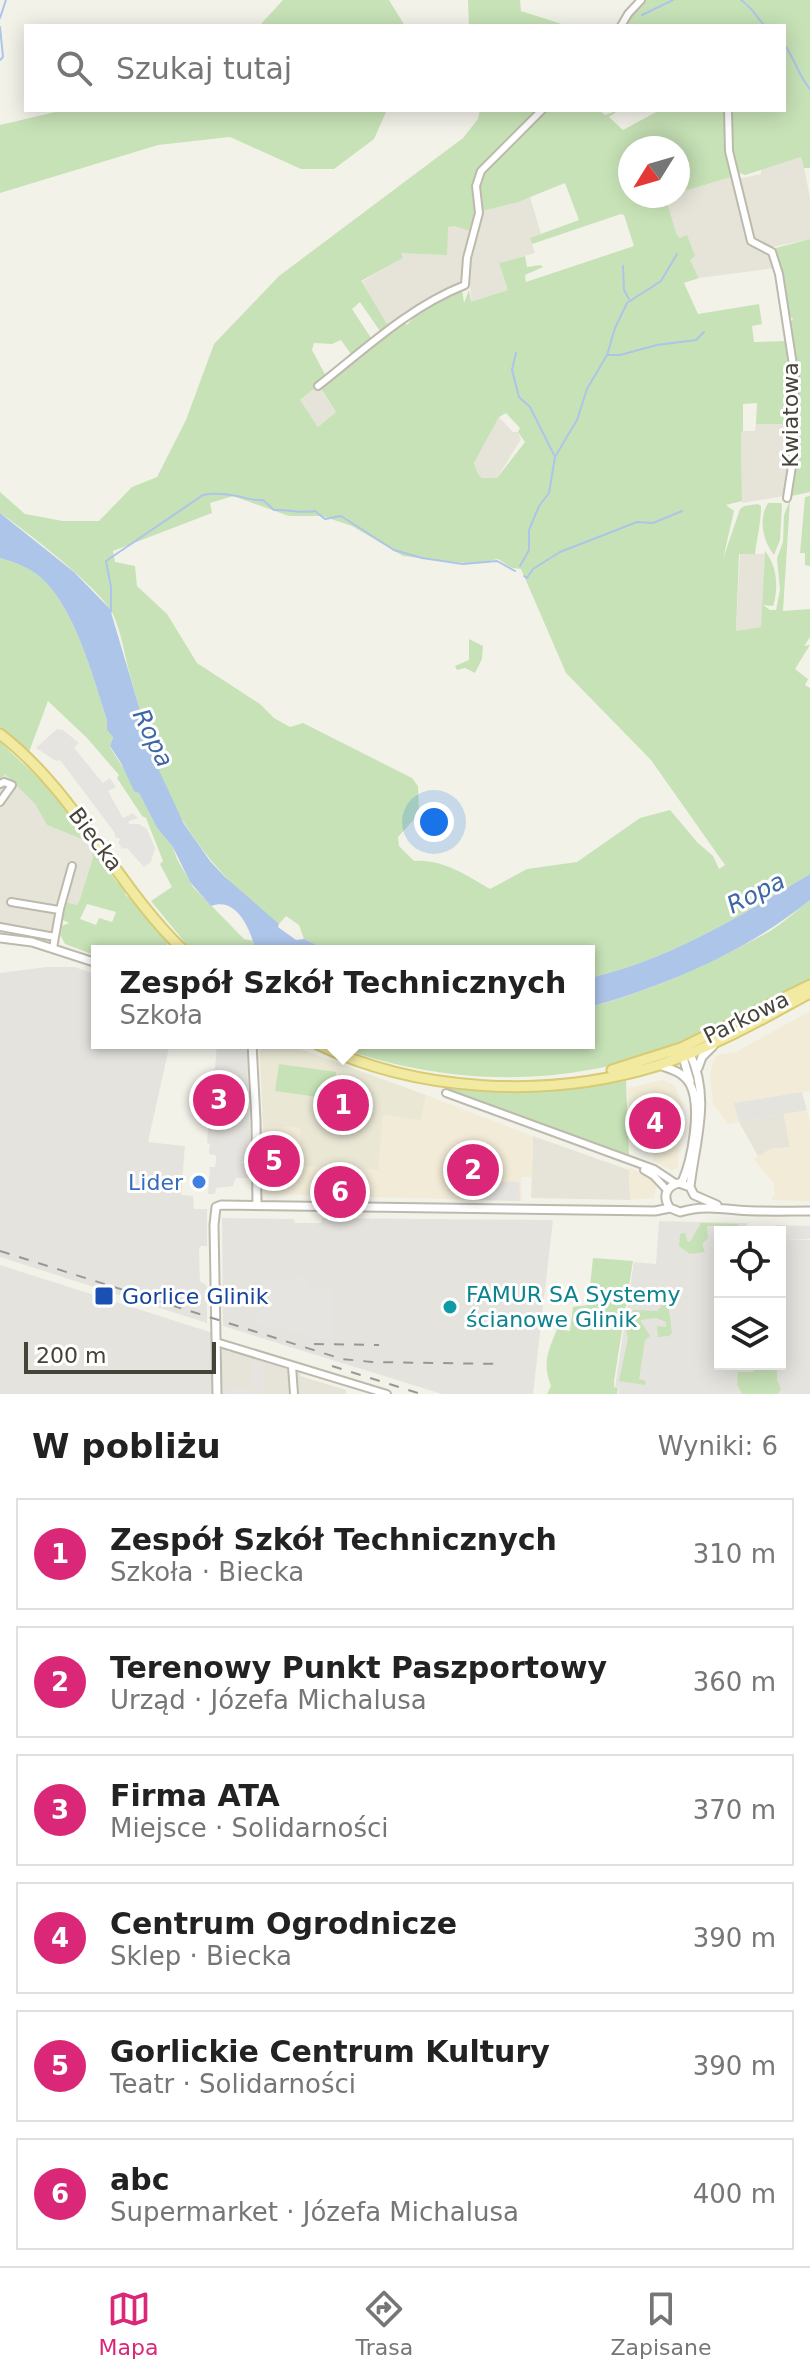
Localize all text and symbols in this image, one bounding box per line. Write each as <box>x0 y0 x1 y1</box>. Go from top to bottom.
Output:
search box <box>24 24 786 112</box>
icon: search <box>52 46 96 90</box>
text: Szukaj tutaj <box>116 51 292 86</box>
north arrow <box>618 136 690 208</box>
street label: Kwiatowa <box>778 362 803 468</box>
water label: Ropa <box>127 704 179 772</box>
your location <box>414 802 454 842</box>
street label: Biecka <box>64 803 127 876</box>
water label: Ropa <box>722 867 790 919</box>
popup <box>91 945 595 1049</box>
text: Zespół Szkół Technicznych <box>120 965 566 1000</box>
street label: Parkowa <box>700 986 793 1049</box>
text: Szkoła <box>120 1000 203 1030</box>
pin: 3 <box>193 1070 245 1130</box>
pin: 1 <box>317 1075 369 1135</box>
pin: 4 <box>629 1093 681 1153</box>
pin: 5 <box>248 1131 300 1191</box>
pin: 2 <box>447 1140 499 1200</box>
pin: 6 <box>314 1162 366 1222</box>
place label: Lider <box>128 1170 184 1195</box>
marker: Lider <box>190 1173 208 1191</box>
map controls <box>714 1226 786 1370</box>
button: locate <box>714 1226 786 1298</box>
place label: FAMUR SA Systemy ścianowe Glinik <box>466 1282 681 1332</box>
place label: Gorlice Glinik <box>122 1284 269 1309</box>
marker: Gorlice Glinik <box>93 1285 115 1307</box>
marker: FAMUR SA Systemy ścianowe Glinik <box>441 1298 459 1316</box>
button: layers <box>714 1298 786 1370</box>
scale bar <box>24 1338 216 1374</box>
text: 200 m <box>36 1343 106 1368</box>
text: W pobliżu <box>32 1426 221 1466</box>
text: Wyniki: 6 <box>658 1431 778 1461</box>
text: Zespół Szkół Technicznych <box>110 1522 557 1557</box>
text: 1 <box>51 1539 69 1569</box>
text: 310 m <box>693 1539 776 1569</box>
text: Szkoła · Biecka <box>110 1557 304 1587</box>
text: Terenowy Punkt Paszportowy <box>110 1650 607 1685</box>
text: 2 <box>51 1667 69 1697</box>
text: 360 m <box>693 1667 776 1697</box>
text: Urząd · Józefa Michalusa <box>110 1685 427 1715</box>
text: Firma ATA <box>110 1778 280 1813</box>
text: 3 <box>51 1795 69 1825</box>
text: 370 m <box>693 1795 776 1825</box>
text: Miejsce · Solidarności <box>110 1813 388 1843</box>
text: Centrum Ogrodnicze <box>110 1906 457 1941</box>
text: 4 <box>51 1923 69 1953</box>
text: 390 m <box>693 1923 776 1953</box>
text: Sklep · Biecka <box>110 1941 292 1971</box>
text: Gorlickie Centrum Kultury <box>110 2034 550 2069</box>
text: 5 <box>51 2051 69 2081</box>
text: 390 m <box>693 2051 776 2081</box>
text: Teatr · Solidarności <box>110 2069 356 2099</box>
text: abc <box>110 2162 170 2197</box>
text: 6 <box>51 2179 69 2209</box>
text: 400 m <box>693 2179 776 2209</box>
text: Supermarket · Józefa Michalusa <box>110 2197 519 2227</box>
tab: Mapa <box>99 2287 158 2360</box>
tab: Trasa <box>356 2287 413 2360</box>
tab: Zapisane <box>610 2287 711 2360</box>

